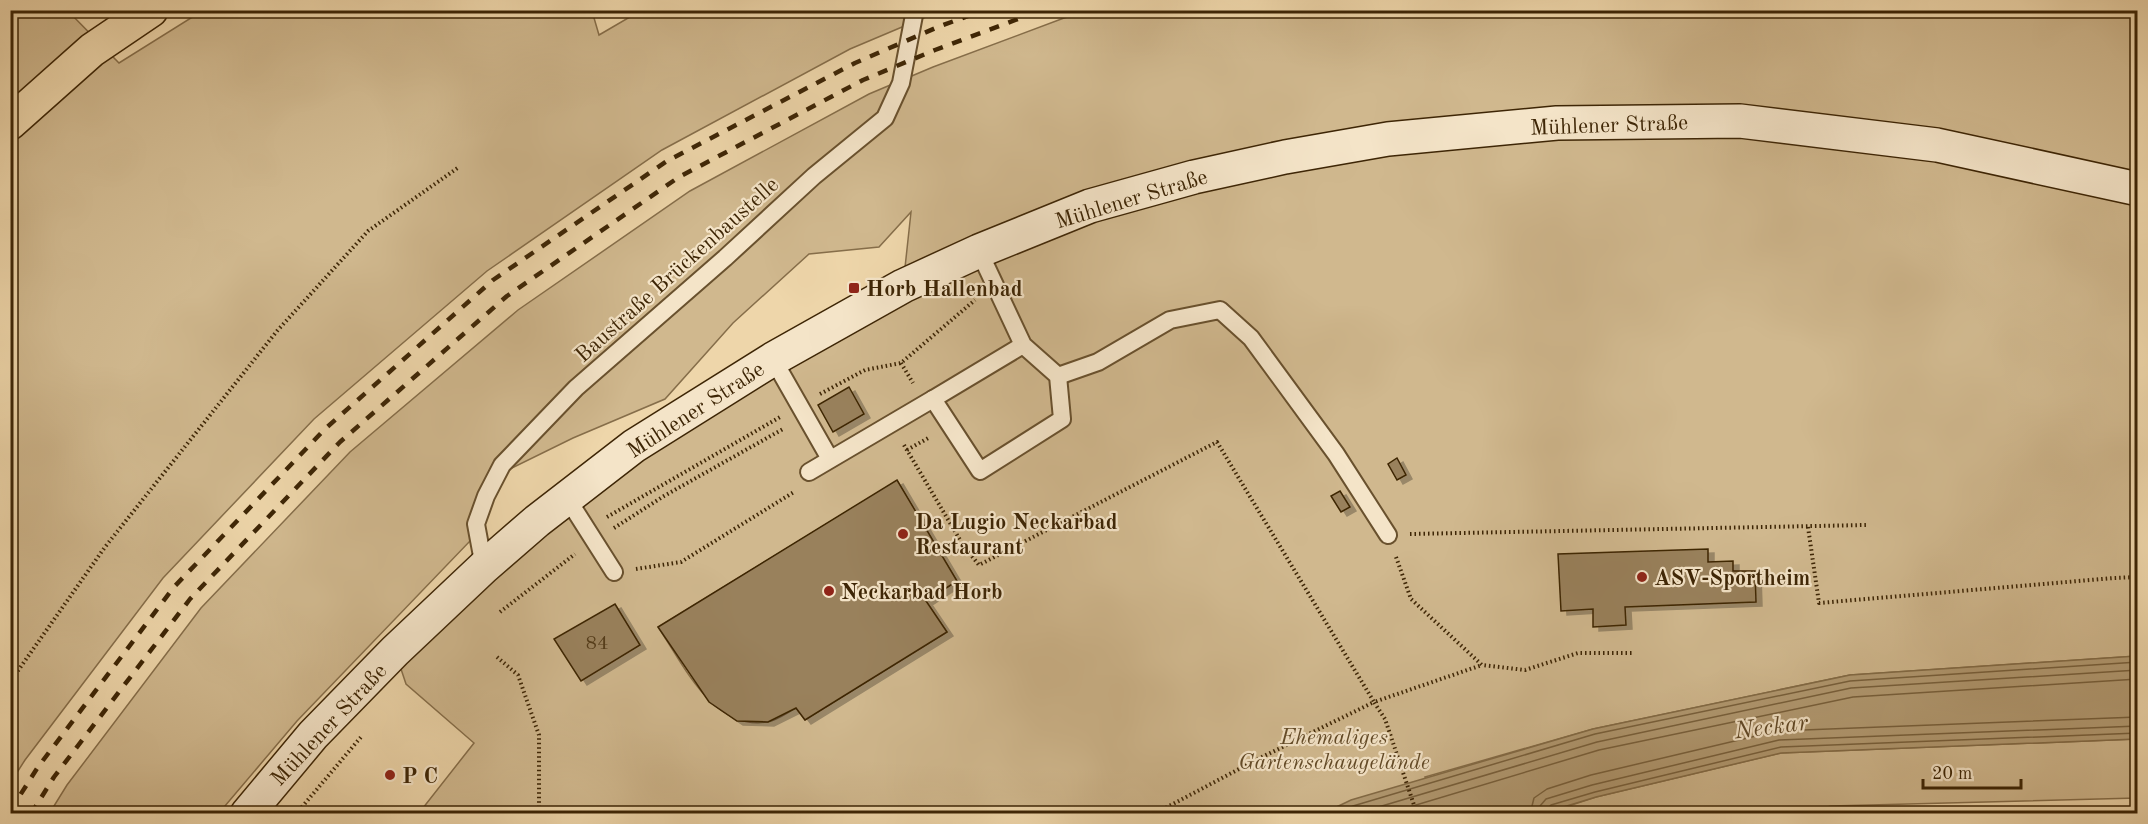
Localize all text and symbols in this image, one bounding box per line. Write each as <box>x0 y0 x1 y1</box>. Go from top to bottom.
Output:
street label: Mühlener Straße <box>1530 112 1689 140</box>
street label: Mühlener Straße <box>1053 166 1211 234</box>
street label: Baustraße Brückenbaustelle <box>572 174 783 367</box>
place label: Horb Hallenbad <box>866 279 1023 301</box>
marker: Horb Hallenbad <box>847 281 861 295</box>
street label: Mühlener Straße <box>624 358 768 463</box>
place label: Da Lugio Neckarbad Restaurant <box>915 512 1118 559</box>
marker: Da Lugio Neckarbad Restaurant <box>896 527 910 541</box>
place label: ASV-Sportheim <box>1654 568 1810 590</box>
marker: ASV-Sportheim <box>1635 570 1649 584</box>
place label: Neckarbad Horb <box>841 582 1003 604</box>
marker: Neckarbad Horb <box>822 584 836 598</box>
house number: 84 <box>585 634 609 654</box>
street label: Mühlener Straße <box>267 660 391 791</box>
water label: Neckar <box>1732 711 1810 745</box>
park label: Ehemaliges Gartenschaugelände <box>1238 727 1430 774</box>
scale bar <box>1923 752 2020 790</box>
text: 20 m <box>1932 765 1972 783</box>
place label: P C <box>402 766 438 788</box>
marker: P C <box>383 768 397 782</box>

